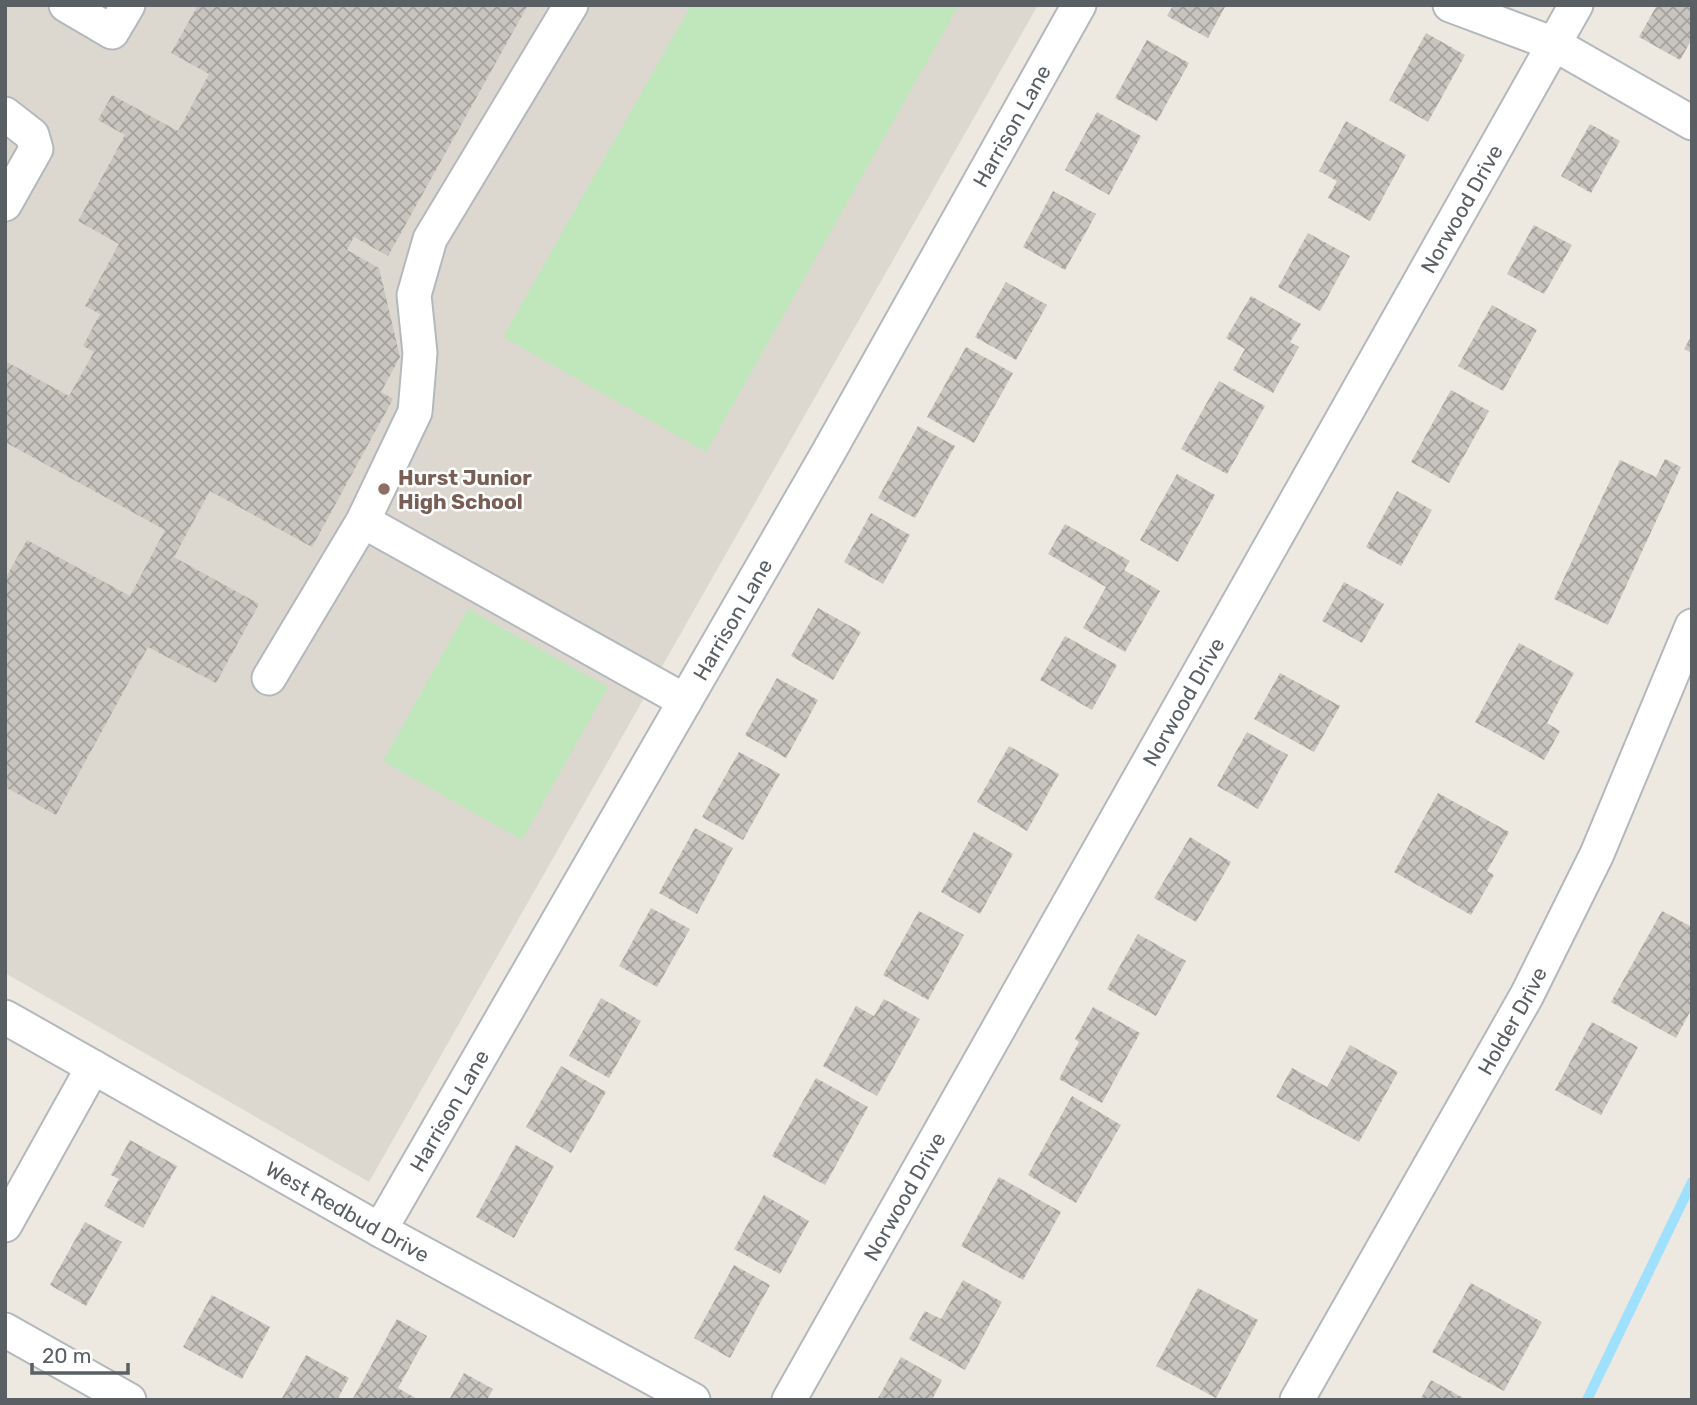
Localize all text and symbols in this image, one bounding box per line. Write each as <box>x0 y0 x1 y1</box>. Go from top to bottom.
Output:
street label: Harrison Lane <box>967 60 1056 191</box>
street label: Norwood Drive <box>1415 140 1507 277</box>
place label: Hurst Junior High School <box>398 465 532 514</box>
marker: Hurst Junior High School <box>376 481 392 497</box>
street label: Harrison Lane <box>687 554 777 685</box>
street label: Norwood Drive <box>1137 633 1229 770</box>
street label: Holder Drive <box>1472 962 1552 1079</box>
street label: Harrison Lane <box>404 1045 494 1176</box>
street label: Norwood Drive <box>858 1128 950 1265</box>
street label: West Redbud Drive <box>262 1155 434 1267</box>
scale bar <box>32 1332 128 1376</box>
text: 20 m <box>42 1343 91 1368</box>

